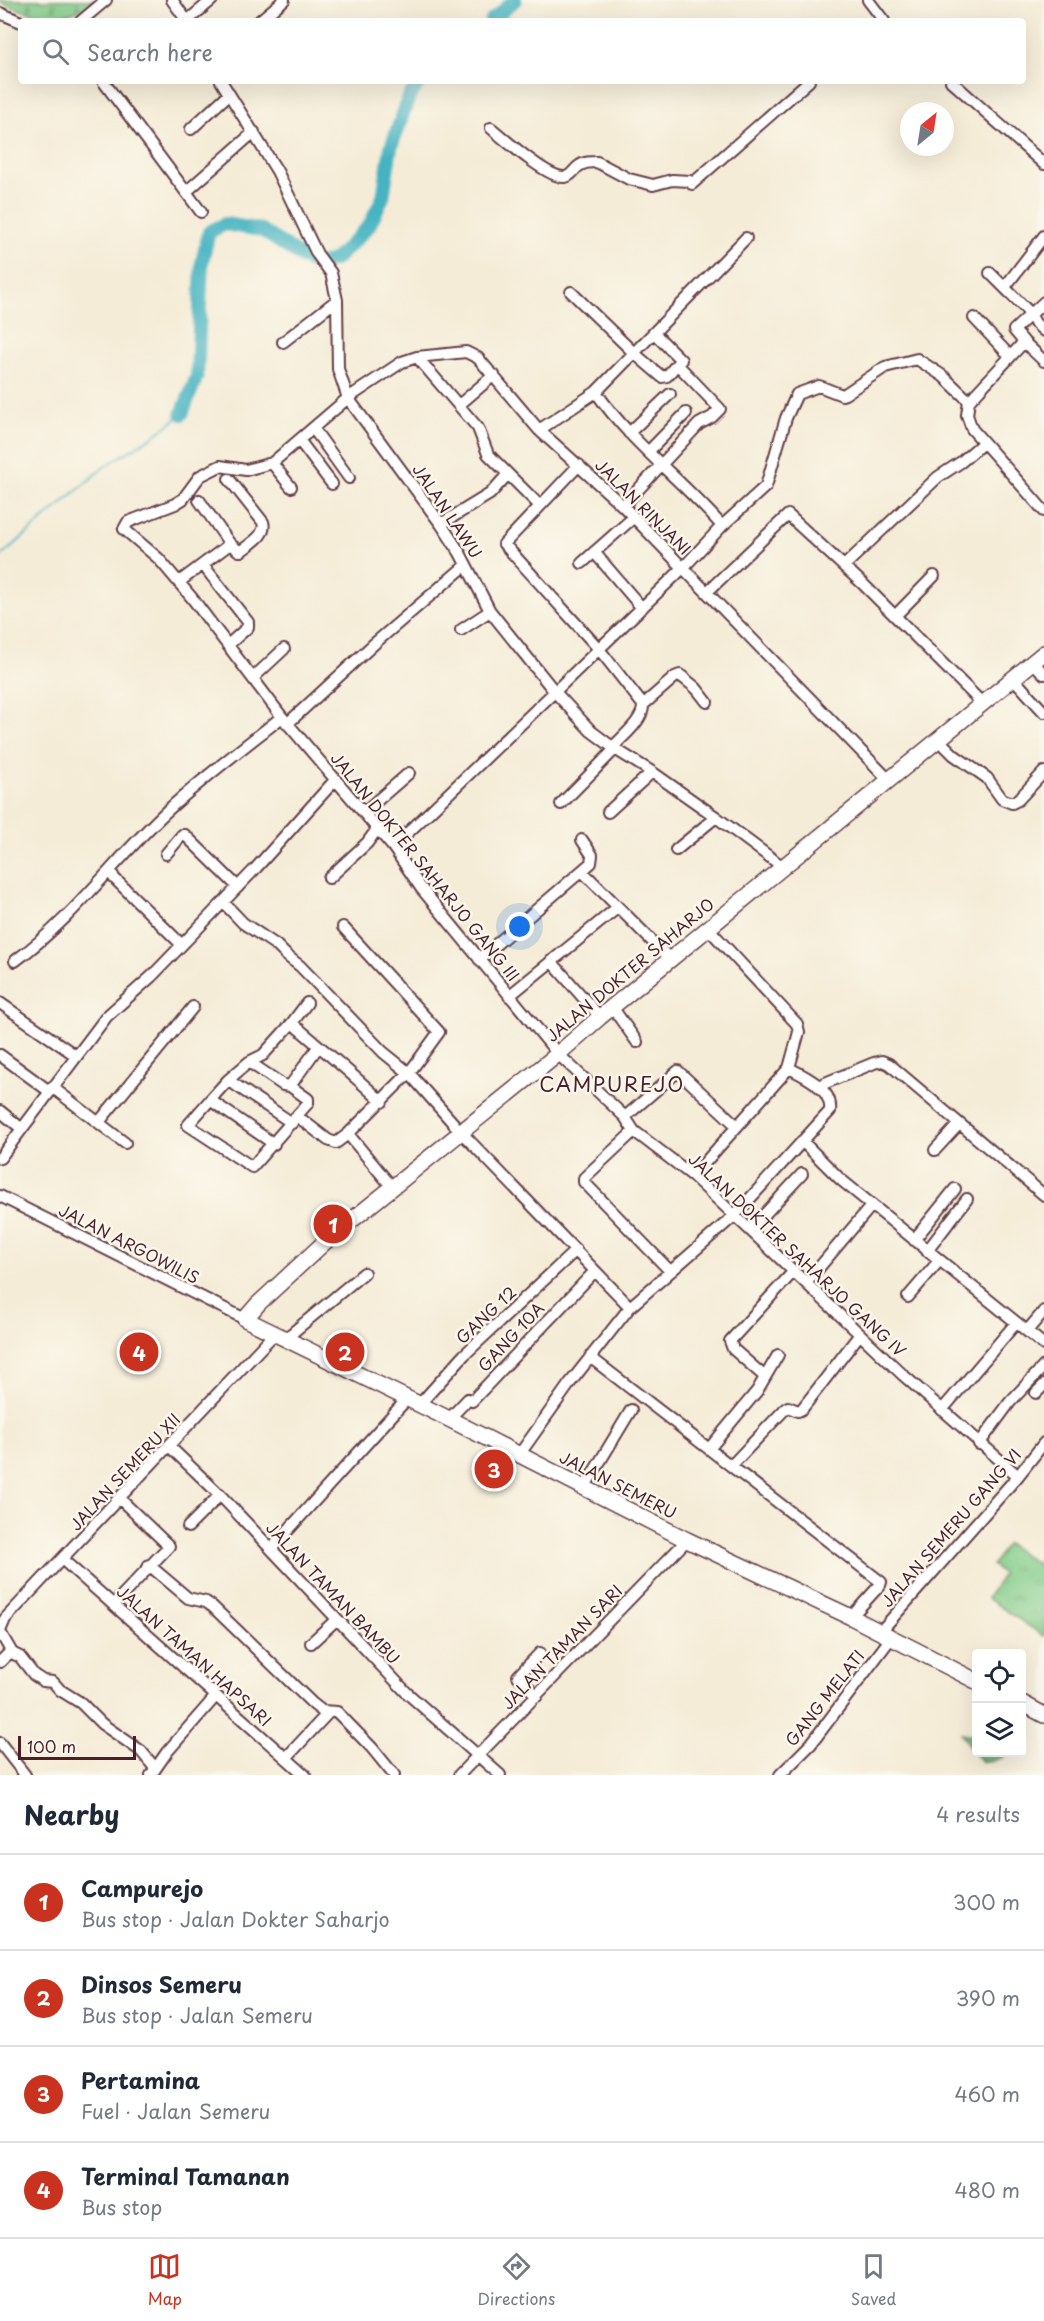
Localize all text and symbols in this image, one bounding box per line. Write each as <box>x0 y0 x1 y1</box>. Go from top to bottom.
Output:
search box <box>18 18 1026 84</box>
icon: search <box>39 35 72 68</box>
text: Search here <box>87 35 213 68</box>
north arrow <box>900 102 954 156</box>
street label: JALAN RINJANI <box>590 453 697 560</box>
street label: JALAN LAWU <box>407 458 488 562</box>
street label: JALAN DOKTER SAHARJO GANG III <box>326 747 526 986</box>
street label: JALAN DOKTER SAHARJO <box>540 892 719 1047</box>
your location <box>505 912 534 941</box>
district label: CAMPUREJO <box>539 1069 685 1099</box>
street label: JALAN DOKTER SAHARJO GANG IV <box>684 1147 912 1362</box>
street label: JALAN ARGOWILIS <box>55 1197 204 1289</box>
pin: 1 <box>314 1202 352 1246</box>
street label: GANG 12 <box>450 1280 521 1349</box>
street label: GANG 10A <box>472 1296 549 1376</box>
pin: 4 <box>120 1330 158 1374</box>
pin: 2 <box>326 1330 364 1374</box>
street label: JALAN SEMERU XII <box>63 1407 185 1535</box>
street label: JALAN SEMERU GANG VI <box>875 1443 1026 1612</box>
street label: JALAN SEMERU <box>556 1444 681 1524</box>
pin: 3 <box>474 1446 514 1492</box>
street label: JALAN TAMAN BAMBU <box>261 1516 406 1669</box>
street label: JALAN TAMAN SARI <box>495 1578 627 1714</box>
street label: JALAN TAMAN HAPSARI <box>112 1579 277 1731</box>
street label: GANG MELATI <box>779 1644 870 1751</box>
map controls <box>972 1649 1026 1757</box>
button: locate <box>972 1649 1026 1703</box>
button: layers <box>972 1703 1026 1757</box>
scale bar <box>18 1733 136 1760</box>
text: 100 m <box>27 1734 76 1758</box>
text: Nearby <box>24 1795 119 1834</box>
text: 4 results <box>936 1799 1020 1829</box>
text: Campurejo <box>81 1871 203 1904</box>
text: 1 <box>39 1887 48 1917</box>
text: 300 m <box>953 1887 1020 1917</box>
text: Bus stop · Jalan Dokter Saharjo <box>81 1904 390 1934</box>
text: Dinsos Semeru <box>81 1967 242 2000</box>
text: 2 <box>36 1983 51 2013</box>
text: 390 m <box>956 1983 1020 2013</box>
text: Bus stop · Jalan Semeru <box>81 2000 313 2030</box>
text: Pertamina <box>81 2063 200 2096</box>
text: 3 <box>37 2079 50 2109</box>
text: 460 m <box>954 2079 1020 2109</box>
text: Fuel · Jalan Semeru <box>81 2096 270 2126</box>
text: Terminal Tamanan <box>81 2159 290 2192</box>
text: 4 <box>37 2175 50 2205</box>
text: 480 m <box>955 2175 1020 2205</box>
text: Bus stop <box>81 2192 162 2222</box>
tab: Map <box>148 2250 182 2310</box>
tab: Directions <box>477 2250 555 2310</box>
tab: Saved <box>851 2250 896 2310</box>

